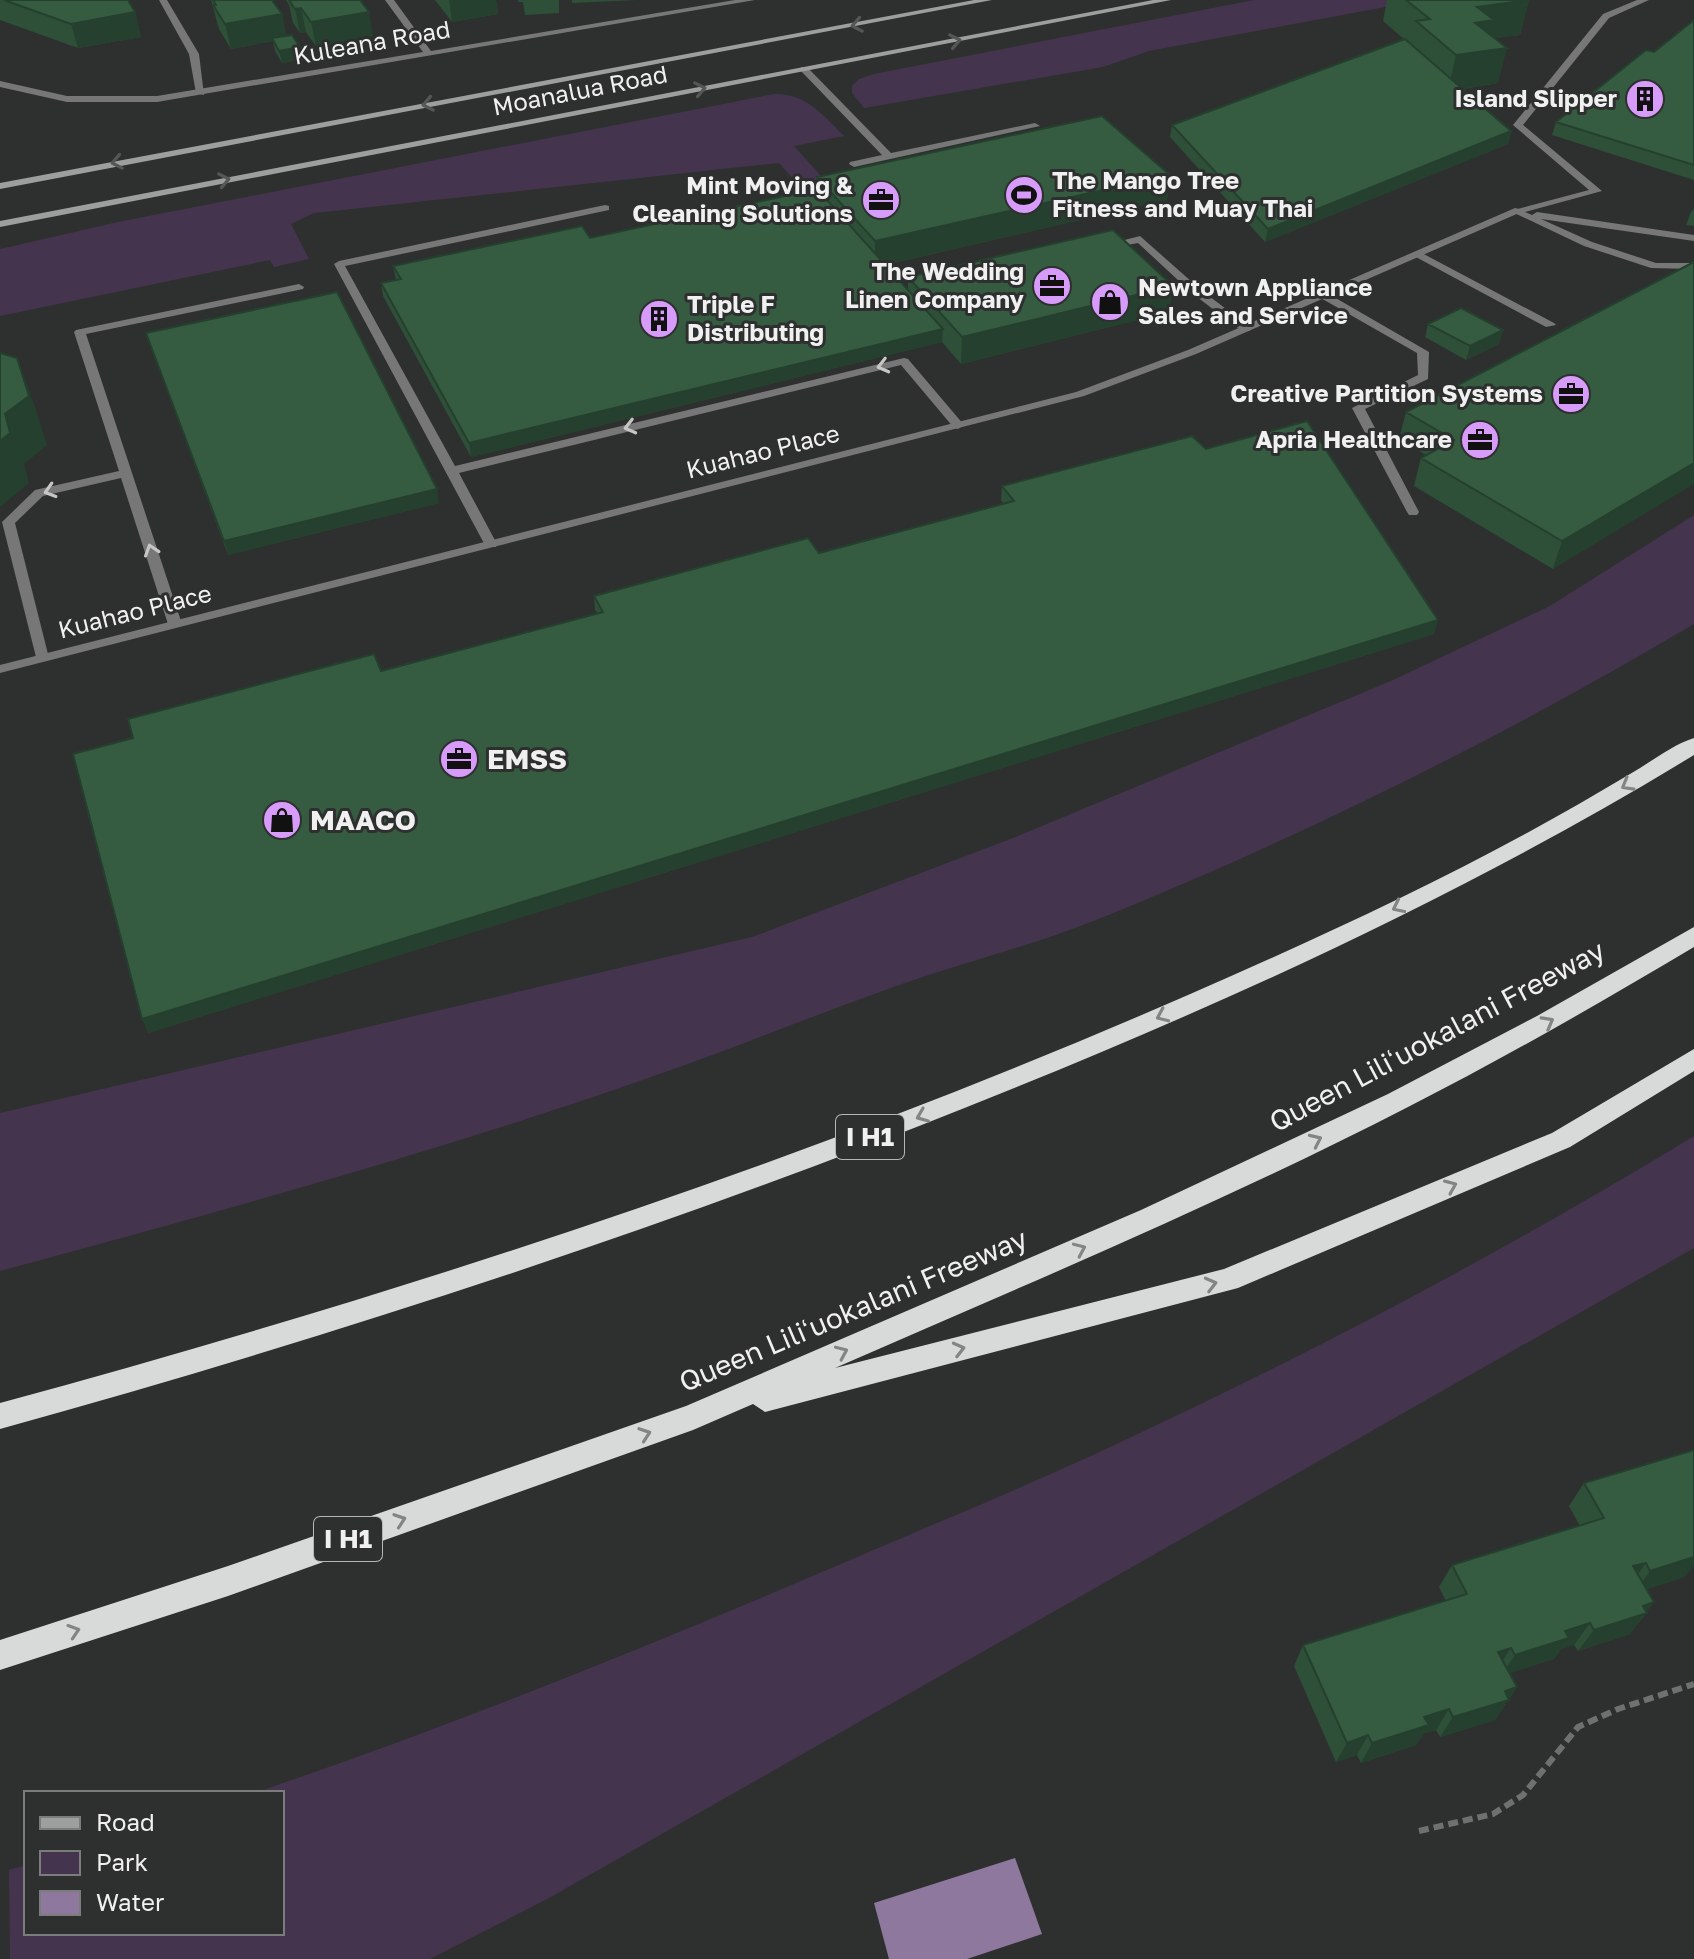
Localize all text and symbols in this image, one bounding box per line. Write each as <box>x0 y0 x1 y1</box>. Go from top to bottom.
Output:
street label: Kuleana Road <box>291 13 452 70</box>
one-way arrow <box>850 15 863 32</box>
one-way arrow <box>948 33 962 50</box>
street label: Moanalua Road <box>490 58 670 121</box>
building icon: Island Slipper <box>1624 78 1666 120</box>
one-way arrow <box>692 81 706 98</box>
place label: Island Slipper <box>1454 83 1617 112</box>
one-way arrow <box>421 95 435 112</box>
one-way arrow <box>111 153 124 170</box>
place label: The Mango Tree Fitness and Muay Thai <box>1052 165 1313 222</box>
place label: Mint Moving & Cleaning Solutions <box>632 170 853 227</box>
one-way arrow <box>217 172 231 189</box>
sports icon: The Mango Tree Fitness and Muay Thai <box>1003 174 1045 216</box>
office icon: Mint Moving & Cleaning Solutions <box>860 179 902 221</box>
place label: The Wedding Linen Company <box>845 256 1025 313</box>
office icon: The Wedding Linen Company <box>1031 265 1073 307</box>
place label: Newtown Appliance Sales and Service <box>1138 272 1372 329</box>
shop icon: Newtown Appliance Sales and Service <box>1089 281 1131 323</box>
place label: Triple F Distributing <box>687 289 824 346</box>
building icon: Triple F Distributing <box>638 298 680 340</box>
one-way arrow <box>876 357 890 374</box>
office icon: Creative Partition Systems <box>1550 373 1592 415</box>
place label: Creative Partition Systems <box>1230 378 1543 407</box>
one-way arrow <box>624 418 637 435</box>
street label: Kuahao Place <box>683 418 842 484</box>
office icon: Apria Healthcare <box>1459 419 1501 461</box>
place label: Apria Healthcare <box>1255 424 1452 453</box>
one-way arrow <box>44 482 57 498</box>
one-way arrow <box>144 544 160 557</box>
street label: Kuahao Place <box>55 578 214 644</box>
office icon: EMSS <box>438 738 480 780</box>
place label: EMSS <box>487 742 567 775</box>
one-way arrow <box>1621 775 1636 791</box>
shop icon: MAACO <box>261 799 303 841</box>
place label: MAACO <box>310 803 416 836</box>
one-way arrow <box>1391 898 1406 913</box>
street label: Queen Liliʻuokalani Freeway <box>1264 933 1610 1138</box>
one-way arrow <box>1156 1006 1170 1022</box>
one-way arrow <box>1539 1016 1554 1032</box>
one-way arrow <box>916 1106 930 1122</box>
road number: I H1 <box>836 1115 904 1159</box>
one-way arrow <box>1308 1134 1323 1150</box>
one-way arrow <box>1443 1180 1457 1196</box>
street label: Queen Liliʻuokalani Freeway <box>674 1221 1032 1398</box>
one-way arrow <box>1072 1242 1087 1258</box>
one-way arrow <box>1203 1277 1217 1294</box>
one-way arrow <box>951 1341 965 1358</box>
one-way arrow <box>834 1346 848 1362</box>
one-way arrow <box>637 1427 651 1444</box>
one-way arrow <box>392 1514 406 1530</box>
road number: I H1 <box>314 1517 382 1561</box>
one-way arrow <box>67 1624 81 1640</box>
legend <box>24 1791 284 1935</box>
text: Road <box>96 1807 155 1836</box>
text: Park <box>96 1847 148 1876</box>
text: Water <box>96 1887 164 1916</box>

